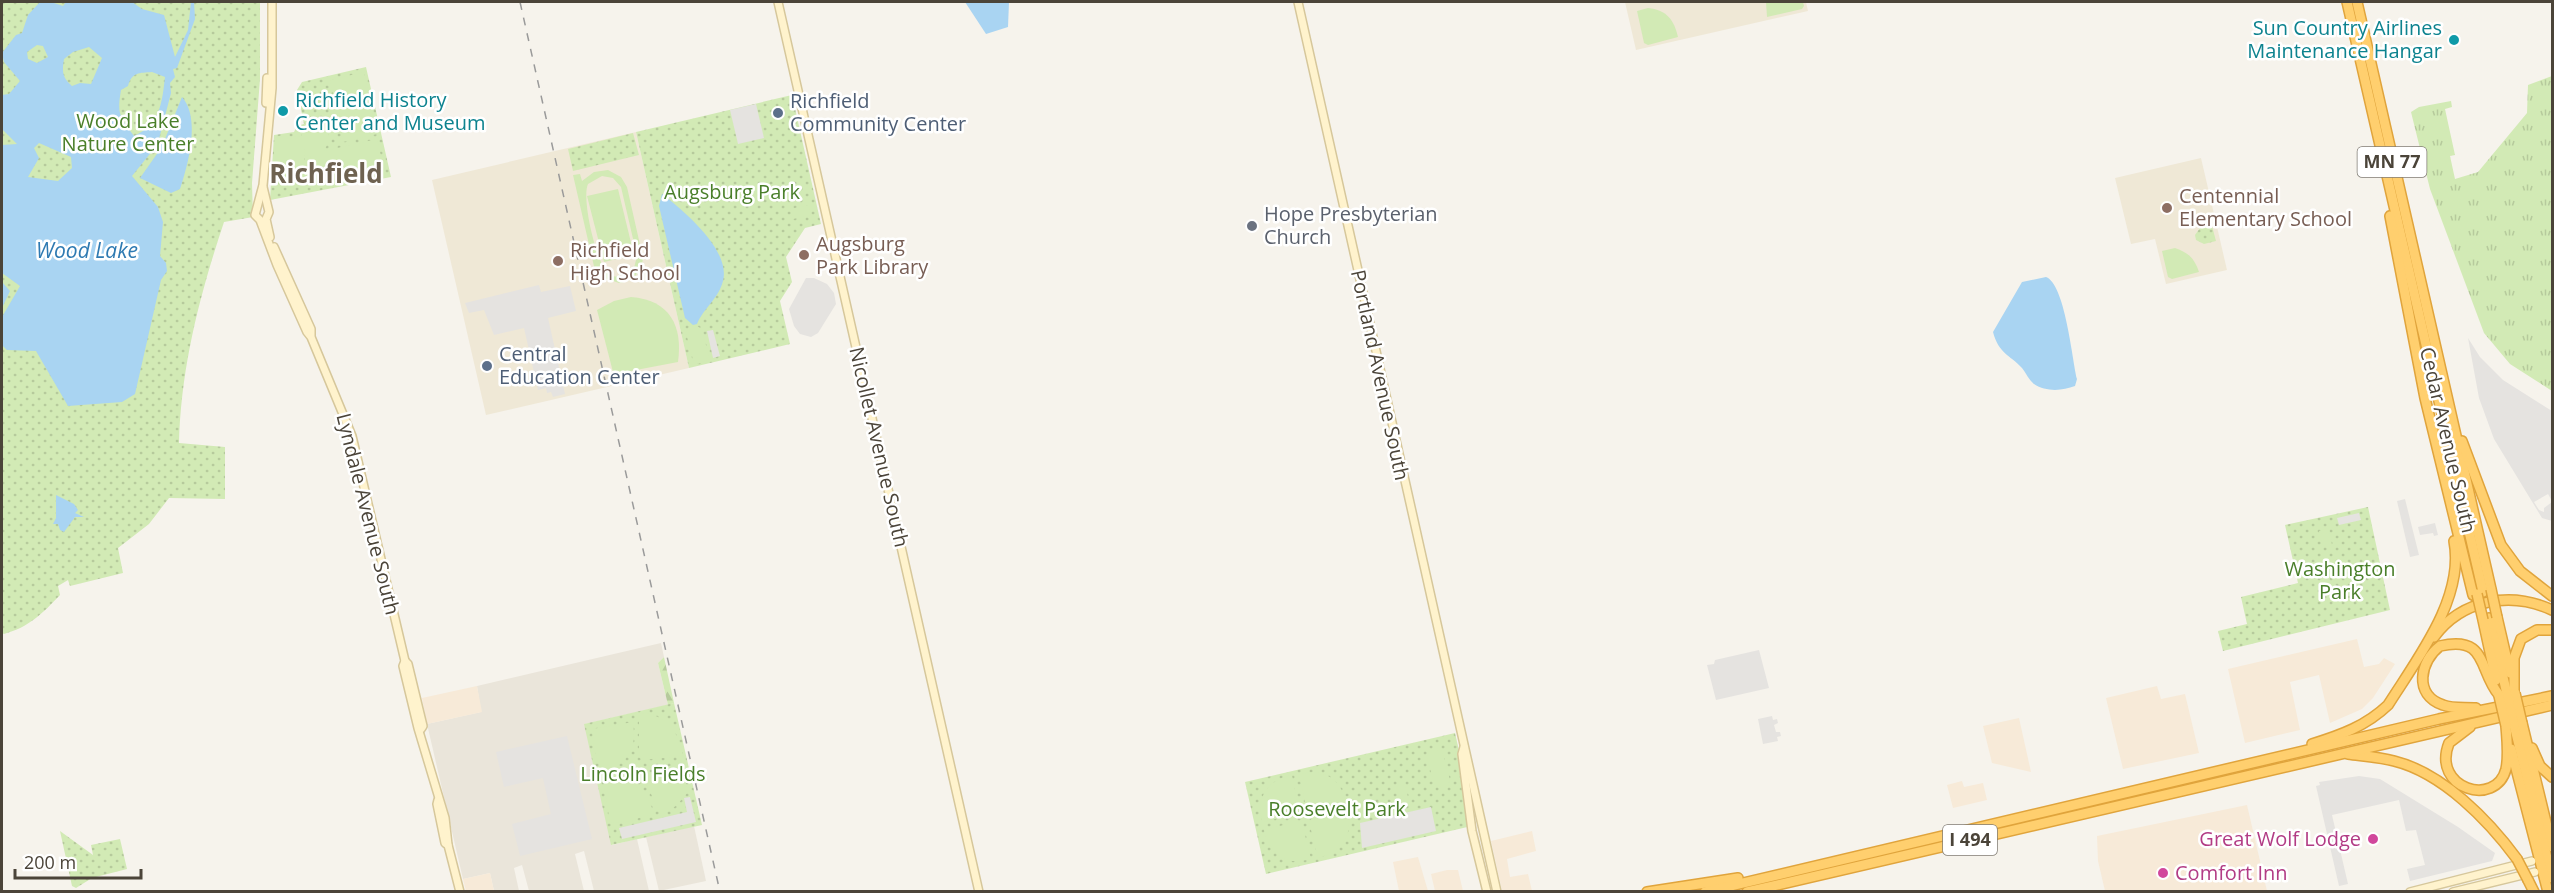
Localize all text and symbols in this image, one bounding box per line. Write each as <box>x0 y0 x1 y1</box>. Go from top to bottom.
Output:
place label: Sun Country Airlines Maintenance Hangar <box>2247 14 2442 64</box>
marker: Sun Country Airlines Maintenance Hangar <box>2447 33 2461 47</box>
place label: Richfield History Center and Museum <box>295 86 485 136</box>
place label: Richfield Community Center <box>790 87 966 137</box>
marker: Richfield History Center and Museum <box>276 104 290 118</box>
marker: Richfield Community Center <box>771 106 785 120</box>
park label: Wood Lake Nature Center <box>62 107 194 157</box>
road number: MN 77 <box>2358 147 2426 177</box>
district label: Richfield <box>269 155 383 191</box>
park label: Augsburg Park <box>664 178 800 205</box>
place label: Centennial Elementary School <box>2179 182 2352 232</box>
place label: Hope Presbyterian Church <box>1264 200 1438 250</box>
marker: Centennial Elementary School <box>2160 201 2174 215</box>
marker: Hope Presbyterian Church <box>1245 219 1259 233</box>
place label: Augsburg Park Library <box>816 230 929 280</box>
water label: Wood Lake <box>36 236 138 264</box>
place label: Richfield High School <box>570 236 680 286</box>
marker: Augsburg Park Library <box>797 248 811 262</box>
marker: Richfield High School <box>551 254 565 268</box>
street label: Portland Avenue South <box>1345 267 1416 483</box>
place label: Central Education Center <box>499 340 660 390</box>
street label: Nicollet Avenue South <box>843 344 916 550</box>
street label: Cedar Avenue South <box>2414 344 2483 536</box>
marker: Central Education Center <box>480 359 494 373</box>
street label: Lyndale Avenue South <box>330 410 407 618</box>
park label: Washington Park <box>2285 555 2395 605</box>
park label: Lincoln Fields <box>580 760 706 787</box>
park label: Roosevelt Park <box>1268 795 1406 822</box>
road number: I 494 <box>1943 825 1997 855</box>
place label: Great Wolf Lodge <box>2199 825 2361 852</box>
marker: Great Wolf Lodge <box>2366 832 2380 846</box>
scale bar <box>15 842 141 880</box>
text: 200 m <box>24 850 76 874</box>
place label: Comfort Inn <box>2175 859 2288 886</box>
marker: Comfort Inn <box>2156 866 2170 880</box>

